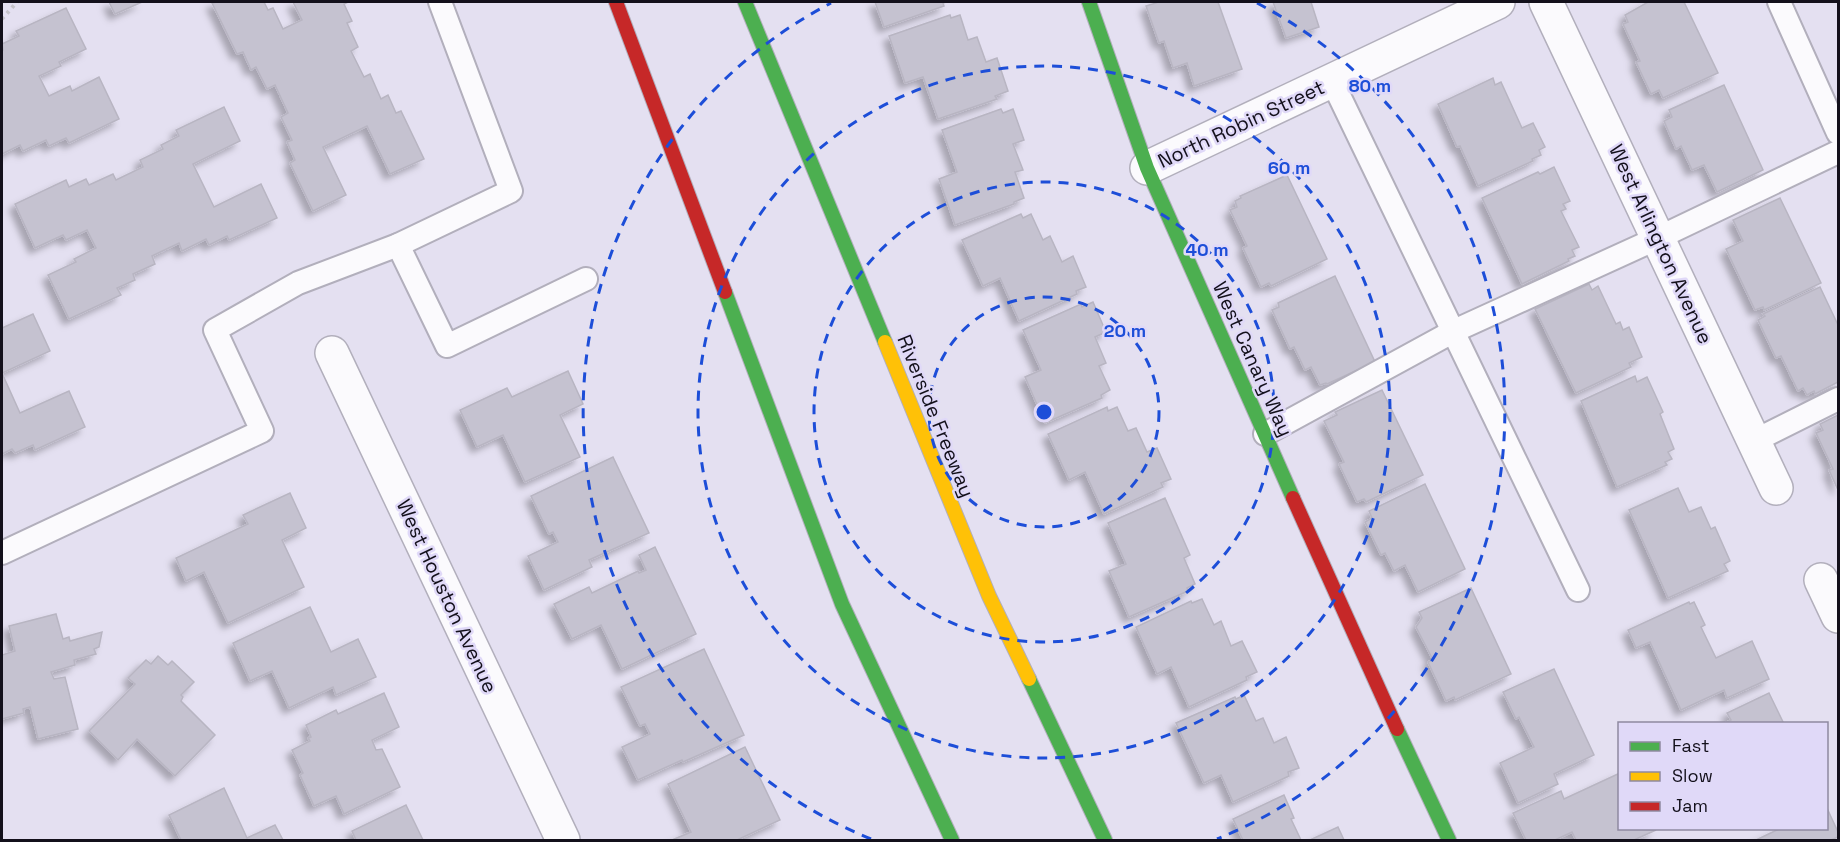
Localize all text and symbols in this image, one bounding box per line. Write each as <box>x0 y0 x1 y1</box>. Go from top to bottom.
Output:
street label: North Robin Street <box>1153 74 1329 174</box>
text: 80 m <box>1349 74 1391 97</box>
street label: West Arlington Avenue <box>1603 140 1719 348</box>
text: 60 m <box>1268 156 1310 179</box>
text: 40 m <box>1185 238 1229 261</box>
street label: West Canary Way <box>1207 277 1299 441</box>
text: 20 m <box>1104 319 1146 342</box>
street label: Riverside Freeway <box>892 331 980 501</box>
centre of rings <box>1034 402 1054 422</box>
street label: West Houston Avenue <box>391 495 503 697</box>
legend <box>1618 722 1828 830</box>
text: Fast <box>1672 734 1709 757</box>
text: Slow <box>1672 764 1713 787</box>
text: Jam <box>1672 794 1708 817</box>

